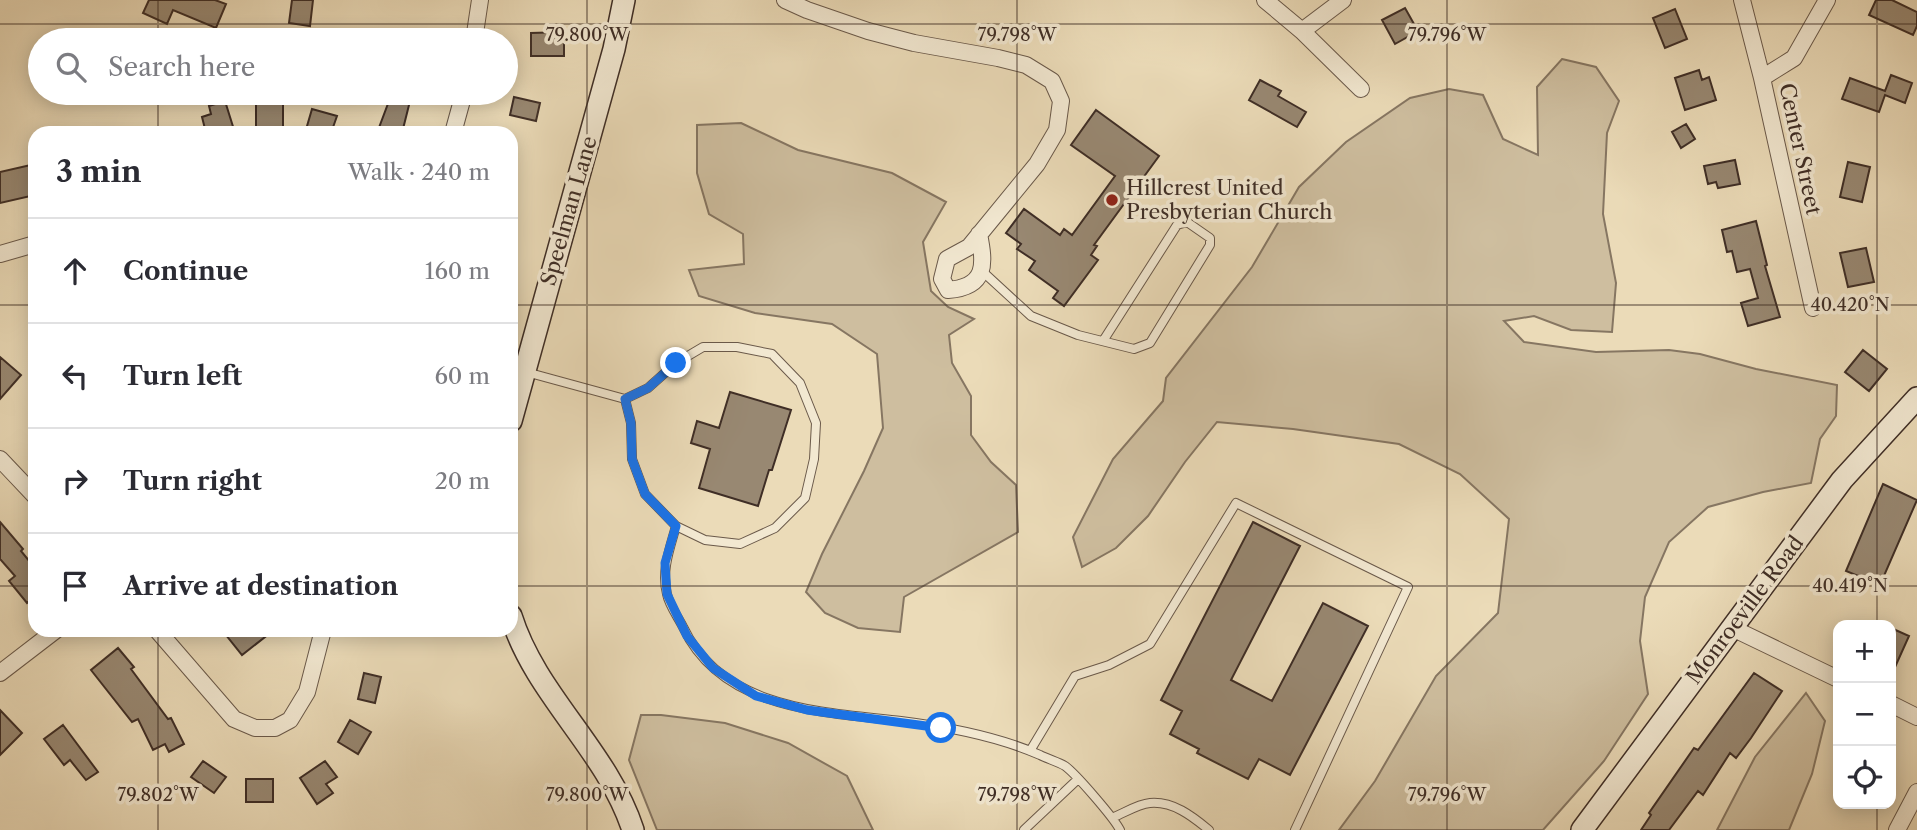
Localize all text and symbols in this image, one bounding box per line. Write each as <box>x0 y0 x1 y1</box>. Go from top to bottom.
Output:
text: 79.800°W <box>546 24 630 46</box>
text: 79.798°W <box>978 24 1058 46</box>
text: 79.796°W <box>1408 24 1487 46</box>
search box <box>28 28 518 105</box>
icon: search <box>52 48 90 86</box>
text: Search here <box>108 51 255 83</box>
street label: Center Street <box>1774 81 1827 218</box>
street label: Speelman Lane <box>535 133 602 288</box>
text: 3 min <box>56 153 142 190</box>
text: Walk · 240 m <box>348 158 490 186</box>
place label: Hillcrest United Presbyterian Church <box>1126 175 1332 224</box>
marker: Hillcrest United Presbyterian Church <box>1104 192 1120 208</box>
icon: ahead <box>56 252 94 290</box>
text: Continue <box>123 255 248 287</box>
text: 160 m <box>425 257 490 285</box>
text: 40.420°N <box>1810 294 1890 316</box>
route end <box>660 347 691 378</box>
icon: left <box>56 357 94 395</box>
text: Turn left <box>123 360 242 392</box>
text: 60 m <box>434 362 490 390</box>
icon: right <box>56 462 94 500</box>
text: Turn right <box>123 465 262 497</box>
text: 20 m <box>435 467 490 495</box>
street label: Monroeville Road <box>1681 531 1809 689</box>
icon: arrive <box>56 567 94 605</box>
text: Arrive at destination <box>123 570 398 602</box>
text: 40.419°N <box>1812 575 1888 597</box>
map controls <box>1833 620 1896 809</box>
button: + <box>1833 620 1896 683</box>
button: − <box>1833 683 1896 746</box>
route start <box>925 712 956 743</box>
button: locate <box>1833 746 1896 809</box>
text: 79.802°W <box>117 784 200 806</box>
text: 79.800°W <box>546 784 630 806</box>
text: 79.798°W <box>978 784 1058 806</box>
text: 79.796°W <box>1408 784 1487 806</box>

